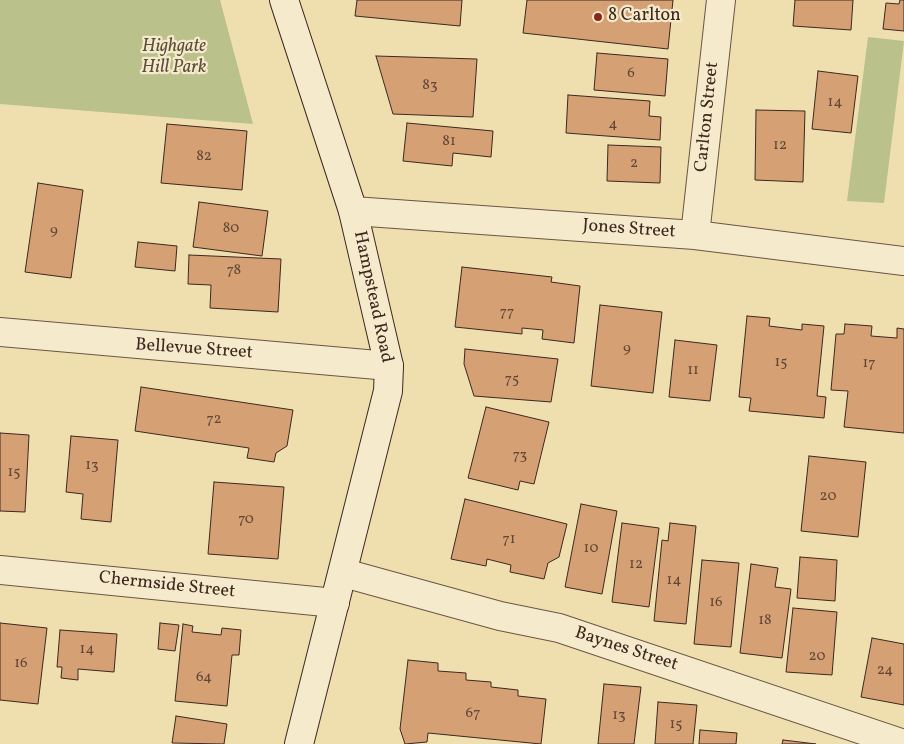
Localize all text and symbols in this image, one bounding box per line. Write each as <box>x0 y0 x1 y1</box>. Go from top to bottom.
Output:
place label: 8 Carlton <box>608 6 681 28</box>
marker: 8 Carlton <box>592 11 604 23</box>
park label: Highgate Hill Park <box>142 37 206 80</box>
street label: Carlton Street <box>691 61 725 173</box>
house number: 6 <box>627 65 635 83</box>
house number: 83 <box>422 77 438 95</box>
house number: 14 <box>828 94 842 112</box>
house number: 4 <box>609 116 617 134</box>
house number: 81 <box>442 133 456 151</box>
house number: 12 <box>773 137 787 155</box>
house number: 82 <box>196 148 212 166</box>
house number: 2 <box>630 155 638 173</box>
street label: Jones Street <box>582 216 676 244</box>
house number: 80 <box>223 220 239 238</box>
house number: 9 <box>50 222 58 240</box>
street label: Hampstead Road <box>347 229 397 365</box>
house number: 78 <box>227 262 241 280</box>
house number: 77 <box>500 304 514 322</box>
street label: Bellevue Street <box>134 335 254 365</box>
house number: 9 <box>623 340 631 358</box>
house number: 15 <box>774 354 788 372</box>
house number: 17 <box>862 355 876 373</box>
house number: 11 <box>687 362 699 380</box>
house number: 75 <box>505 371 519 389</box>
house number: 72 <box>206 411 222 429</box>
house number: 73 <box>513 447 527 465</box>
house number: 13 <box>85 457 99 475</box>
house number: 15 <box>7 464 21 482</box>
house number: 20 <box>820 488 836 506</box>
house number: 70 <box>238 511 254 529</box>
house number: 71 <box>502 531 516 549</box>
house number: 10 <box>584 540 598 558</box>
house number: 12 <box>629 556 643 574</box>
street label: Chermside Street <box>98 568 236 604</box>
house number: 14 <box>667 572 681 590</box>
house number: 16 <box>709 594 723 612</box>
house number: 18 <box>758 612 772 630</box>
street label: Baynes Street <box>572 623 680 677</box>
house number: 14 <box>80 641 94 659</box>
house number: 20 <box>809 648 825 666</box>
house number: 16 <box>14 655 28 673</box>
house number: 24 <box>877 662 893 680</box>
house number: 64 <box>196 669 212 687</box>
house number: 67 <box>466 705 480 723</box>
house number: 13 <box>612 707 626 725</box>
house number: 15 <box>669 716 683 734</box>

